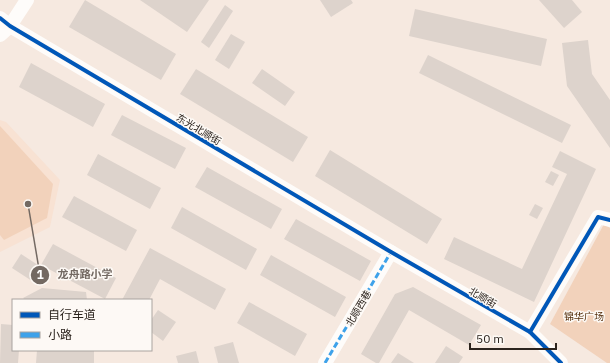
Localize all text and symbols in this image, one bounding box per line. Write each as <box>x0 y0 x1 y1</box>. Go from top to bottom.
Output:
street label: 东光北顺街 <box>174 111 224 148</box>
callout: 龙舟路小学 <box>30 263 121 286</box>
text: 1 <box>36 267 44 282</box>
text: 龙舟路小学 <box>58 267 113 281</box>
street label: 北顺街 <box>467 284 499 311</box>
street label: 北顺西巷 <box>343 288 374 329</box>
legend <box>12 299 152 351</box>
text: 自行车道 <box>48 307 96 322</box>
park label: 锦华广场 <box>564 310 604 323</box>
scale bar <box>470 325 556 351</box>
text: 小路 <box>48 327 72 342</box>
text: 50 m <box>476 331 504 346</box>

